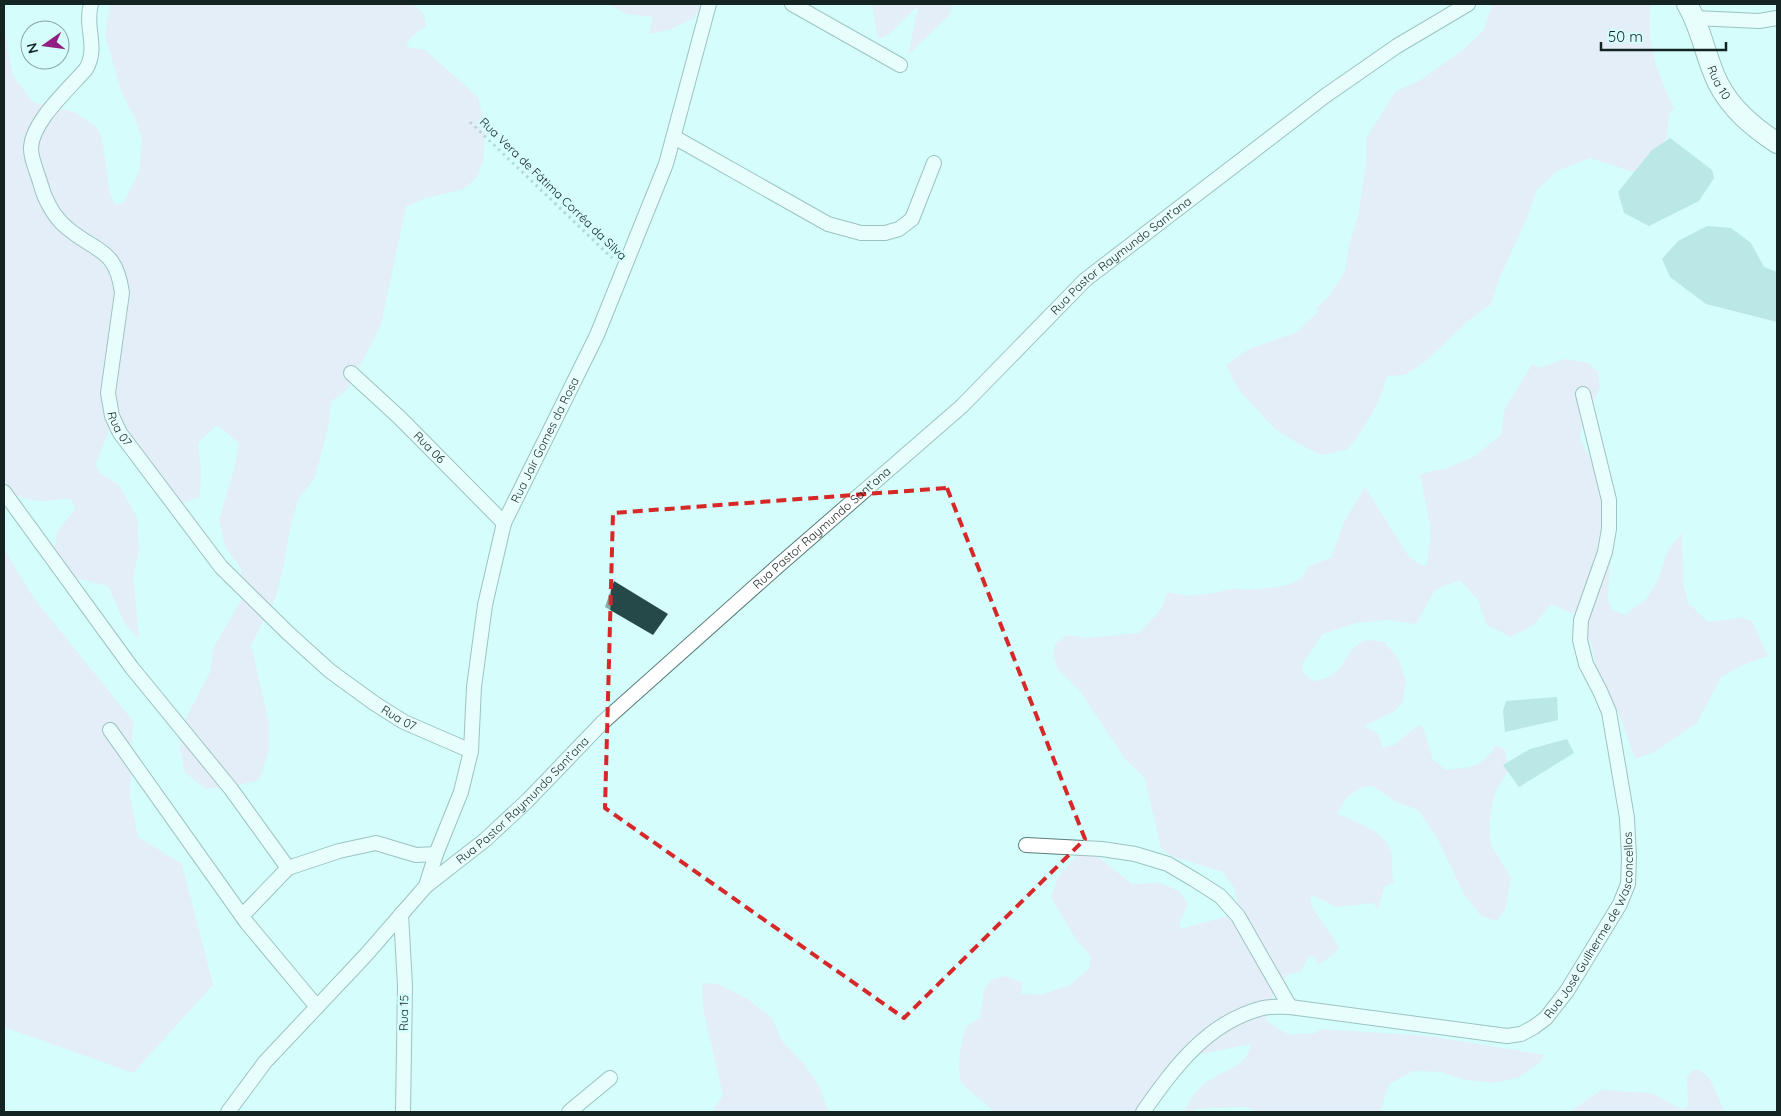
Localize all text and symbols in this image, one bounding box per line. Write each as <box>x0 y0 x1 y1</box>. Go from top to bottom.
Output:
north arrow <box>20 20 70 70</box>
scale bar <box>1601 20 1726 52</box>
text: 50 m <box>1608 27 1643 46</box>
text: N <box>22 41 42 55</box>
street label: Rua 10 <box>1704 63 1734 103</box>
street label: Rua Vera de Fátima Corrêa da Silva <box>477 114 630 263</box>
street label: Rua Pastor Raymundo Sant’ana <box>1047 193 1194 318</box>
street label: Rua Jair Gomes da Rosa <box>507 375 582 505</box>
street label: Rua 07 <box>104 410 135 449</box>
street label: Rua 06 <box>411 428 449 467</box>
street label: Rua Pastor Raymundo Sant’ana <box>750 463 894 592</box>
street label: Rua 07 <box>379 702 419 733</box>
street label: Rua Pastor Raymundo Sant’ana <box>453 733 592 867</box>
street label: Rua José Guilherme de Wasconcellos <box>1541 831 1636 1021</box>
street label: Rua 15 <box>396 995 411 1031</box>

